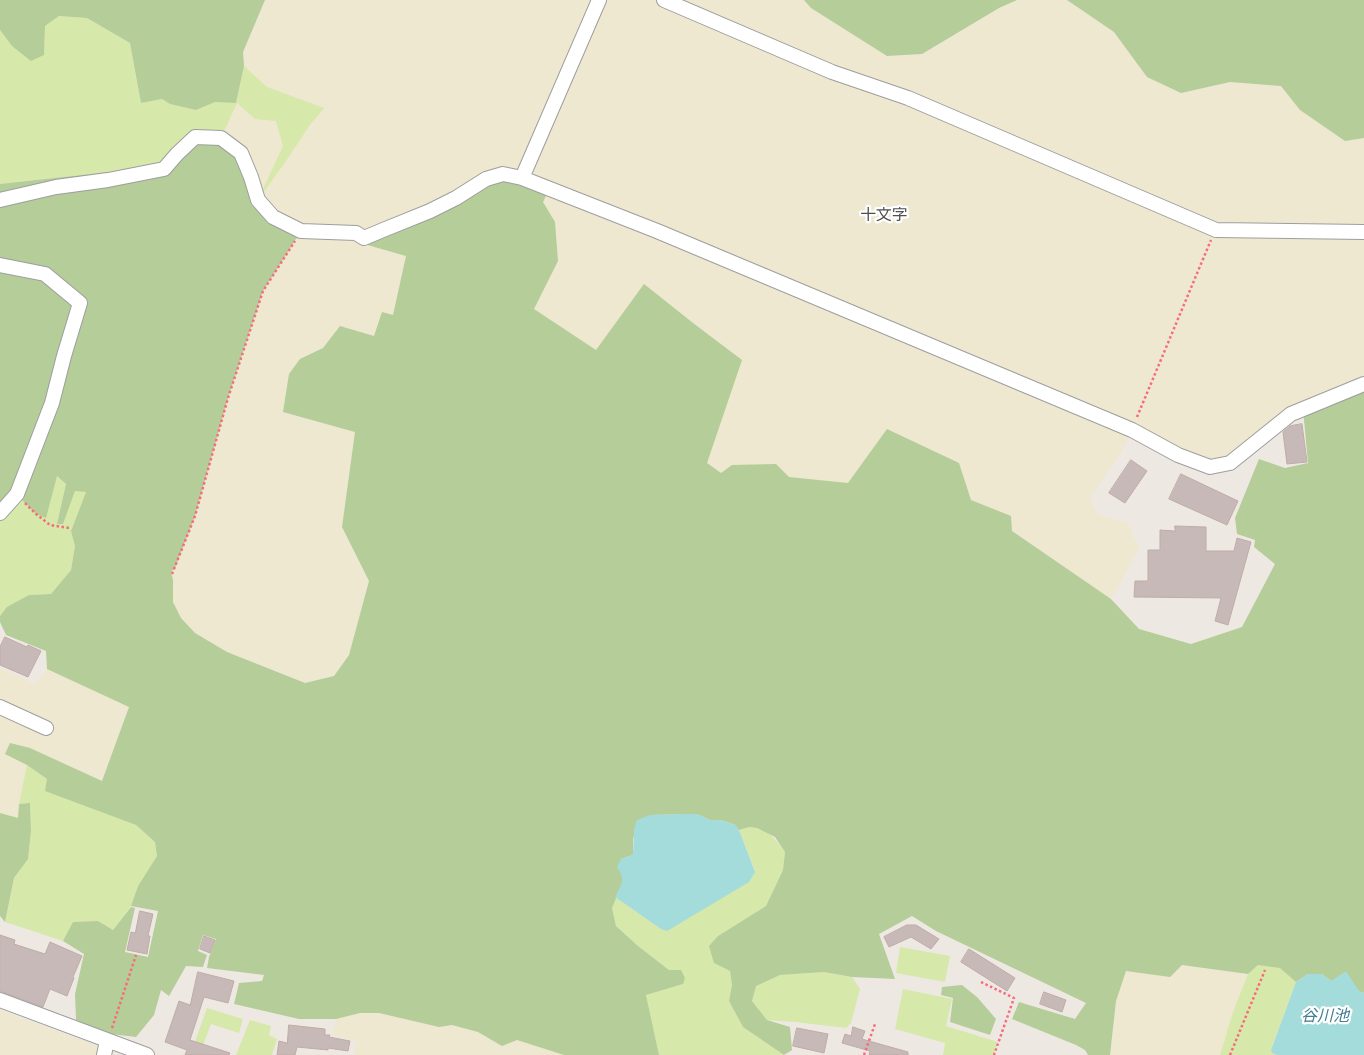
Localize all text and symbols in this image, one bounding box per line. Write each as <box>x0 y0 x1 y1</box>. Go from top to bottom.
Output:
district label: 十文字 <box>860 206 908 226</box>
water label: 谷川池 <box>1301 1007 1349 1027</box>

